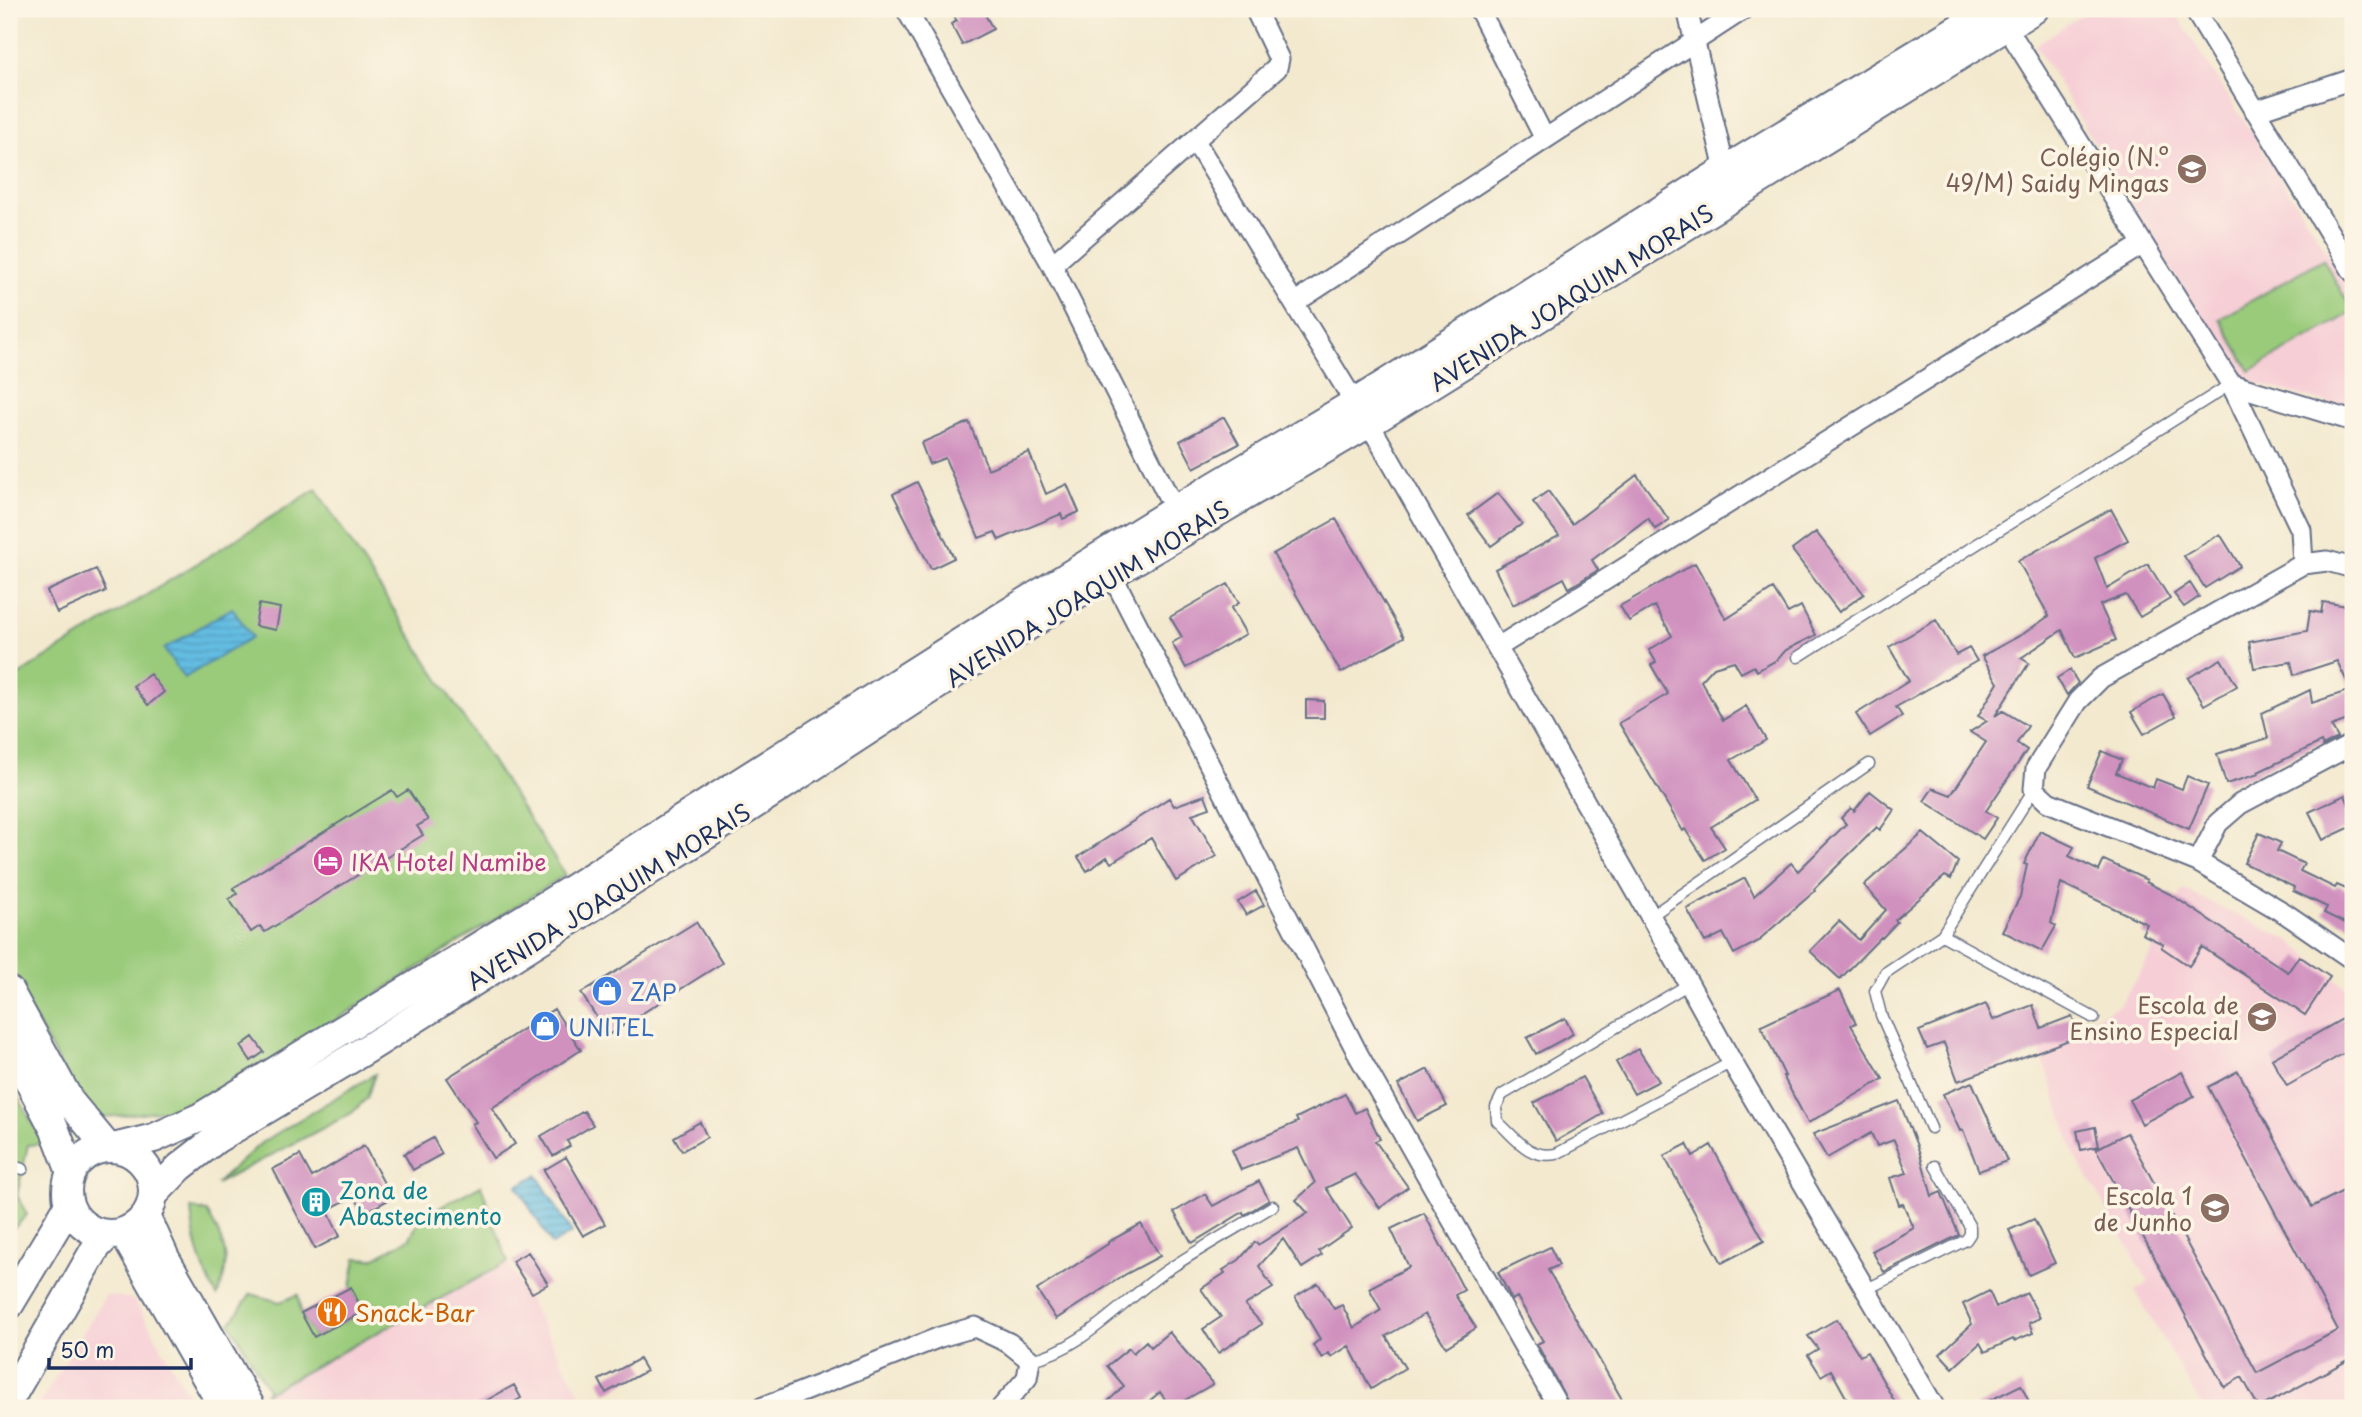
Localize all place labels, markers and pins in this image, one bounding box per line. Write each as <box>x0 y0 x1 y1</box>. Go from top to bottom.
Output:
place label: Colégio (N.º 49/M) Saidy Mingas <box>1946 139 2169 200</box>
school or university icon: Colégio (N.º 49/M) Saidy Mingas <box>2175 152 2209 186</box>
hotel icon: IKA Hotel Namibe <box>311 844 345 878</box>
place label: IKA Hotel Namibe <box>351 844 547 879</box>
shop icon: ZAP <box>590 974 624 1008</box>
place label: ZAP <box>630 974 677 1009</box>
place label: Escola de Ensino Especial <box>2070 987 2239 1048</box>
school or university icon: Escola de Ensino Especial <box>2245 1000 2279 1034</box>
shop icon: UNITEL <box>528 1009 562 1043</box>
place label: UNITEL <box>568 1009 654 1044</box>
place label: Zona de Abastecimento <box>339 1172 502 1233</box>
place label: Escola 1 de Junho <box>2094 1178 2192 1239</box>
building icon: Zona de Abastecimento <box>299 1185 333 1219</box>
school or university icon: Escola 1 de Junho <box>2198 1191 2232 1225</box>
restaurant icon: Snack-Bar <box>315 1295 349 1329</box>
place label: Snack-Bar <box>355 1295 475 1330</box>

